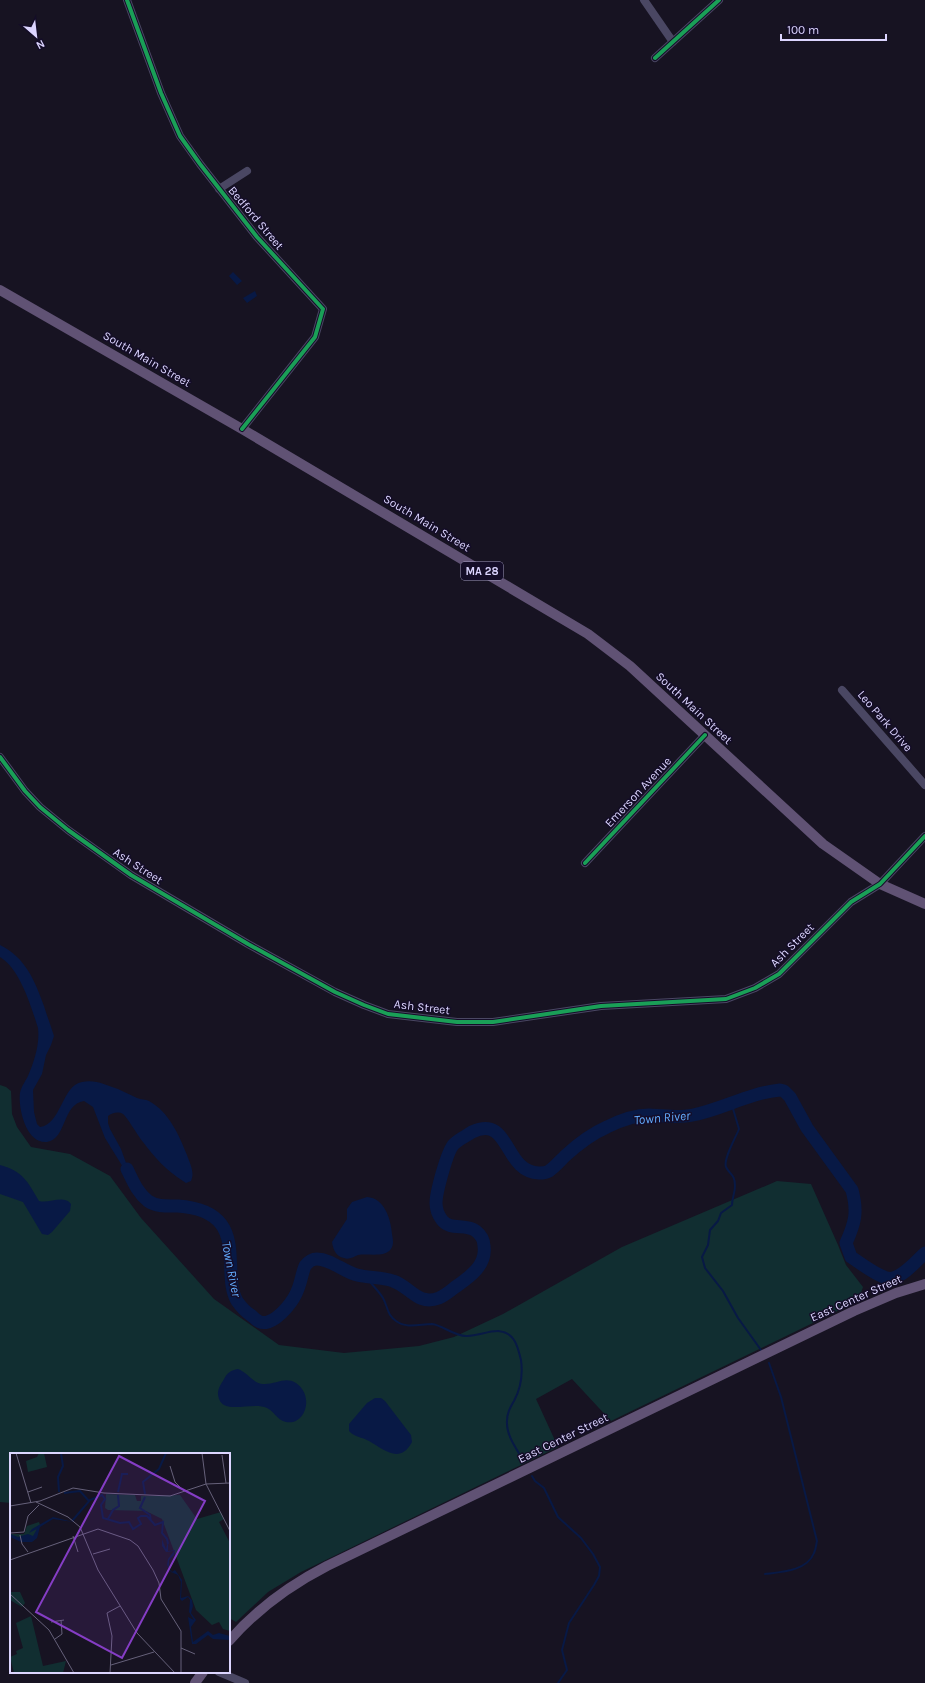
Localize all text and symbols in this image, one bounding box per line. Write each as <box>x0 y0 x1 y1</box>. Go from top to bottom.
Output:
north arrow <box>16 16 56 56</box>
scale bar <box>781 16 886 42</box>
text: 100 m <box>787 23 819 37</box>
text: N <box>34 37 47 52</box>
street label: Bedford Street <box>225 183 287 253</box>
street label: South Main Street <box>101 328 194 390</box>
street label: South Main Street <box>381 491 473 555</box>
road number: MA 28 <box>461 562 503 580</box>
street label: South Main Street <box>653 669 735 747</box>
street label: Leo Park Drive <box>855 688 915 754</box>
street label: Emerson Avenue <box>602 754 674 830</box>
street label: Ash Street <box>111 845 166 887</box>
street label: Ash Street <box>767 920 817 970</box>
street label: Ash Street <box>393 997 451 1017</box>
water label: Town River <box>633 1108 691 1127</box>
water label: Town River <box>219 1240 244 1299</box>
street label: East Center Street <box>808 1271 904 1324</box>
street label: East Center Street <box>516 1410 611 1466</box>
inset map <box>10 1453 230 1673</box>

